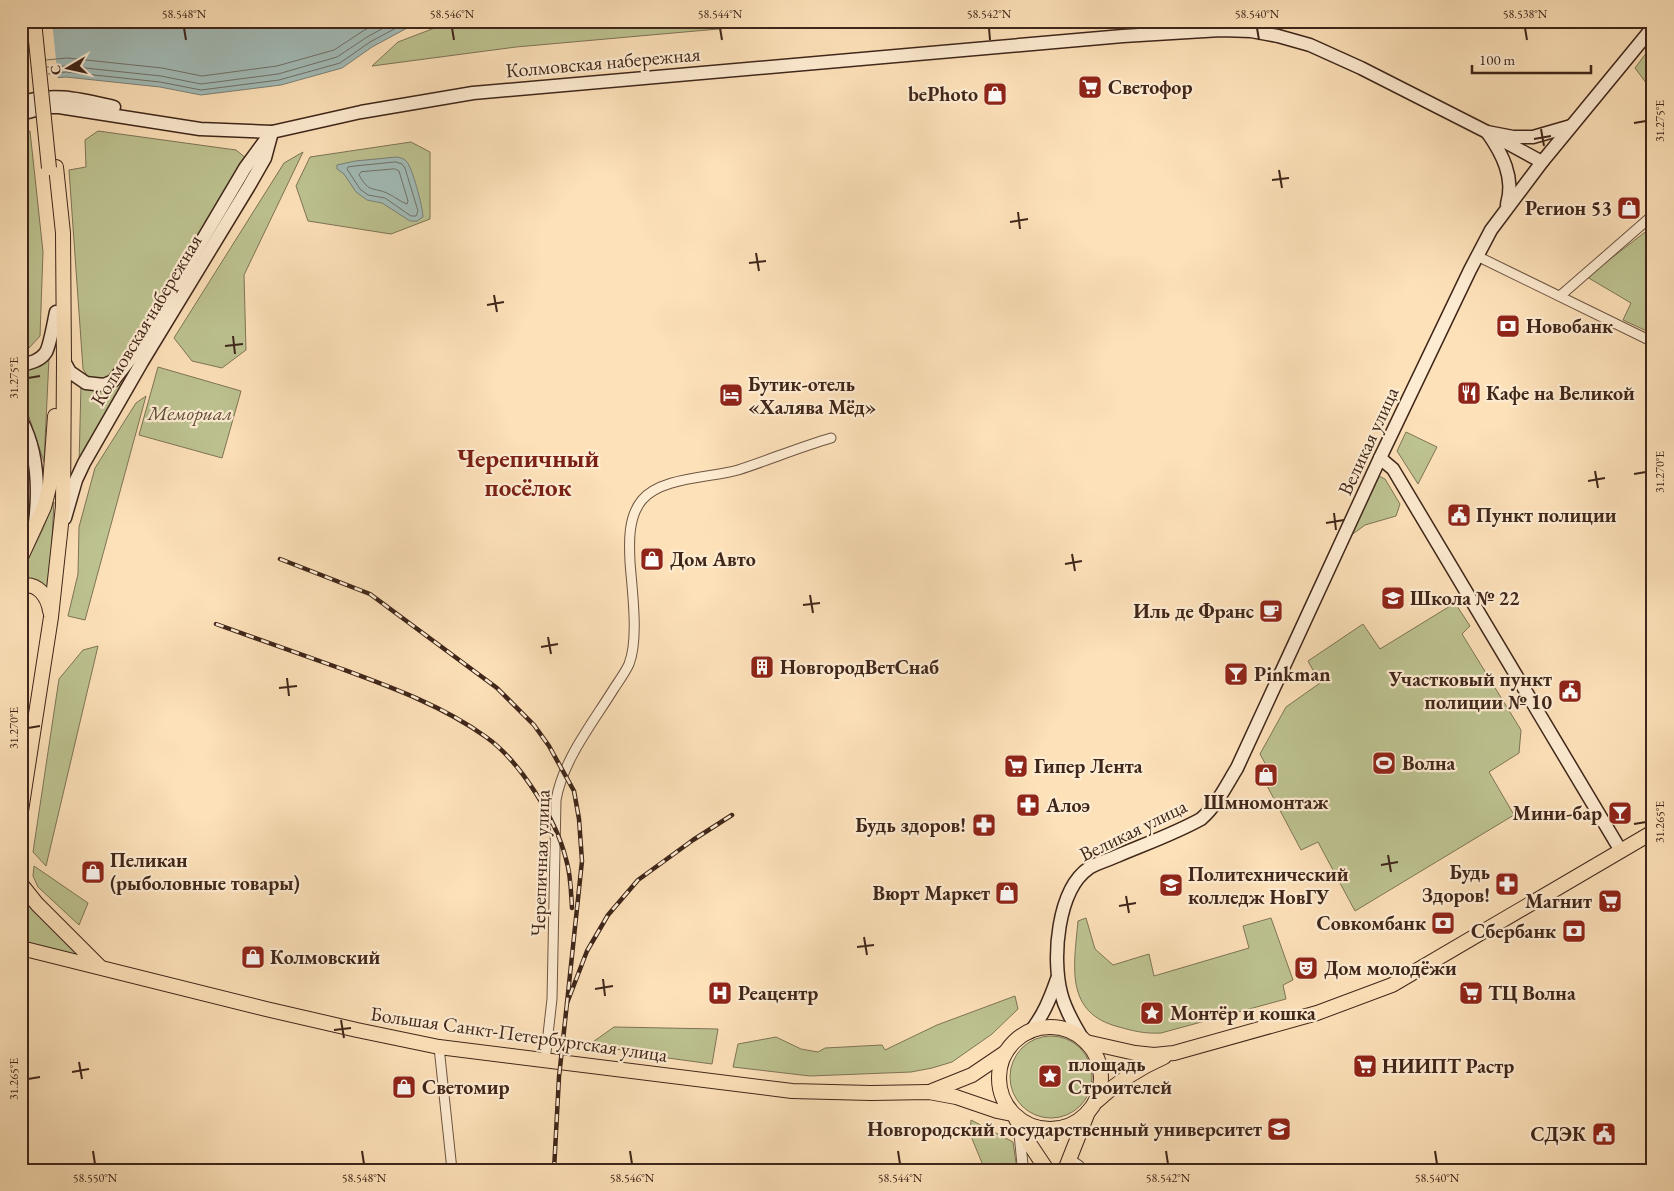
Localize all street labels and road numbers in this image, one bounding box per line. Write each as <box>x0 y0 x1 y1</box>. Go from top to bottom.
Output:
street label: Колмовская набережная <box>505 41 701 83</box>
street label: Колмовская набережная <box>85 230 207 410</box>
street label: Великая улица <box>1332 383 1404 499</box>
street label: Черепичная улица <box>524 789 556 937</box>
street label: Великая улица <box>1075 793 1191 867</box>
street label: Большая Санкт-Петербургская улица <box>369 1000 669 1068</box>

